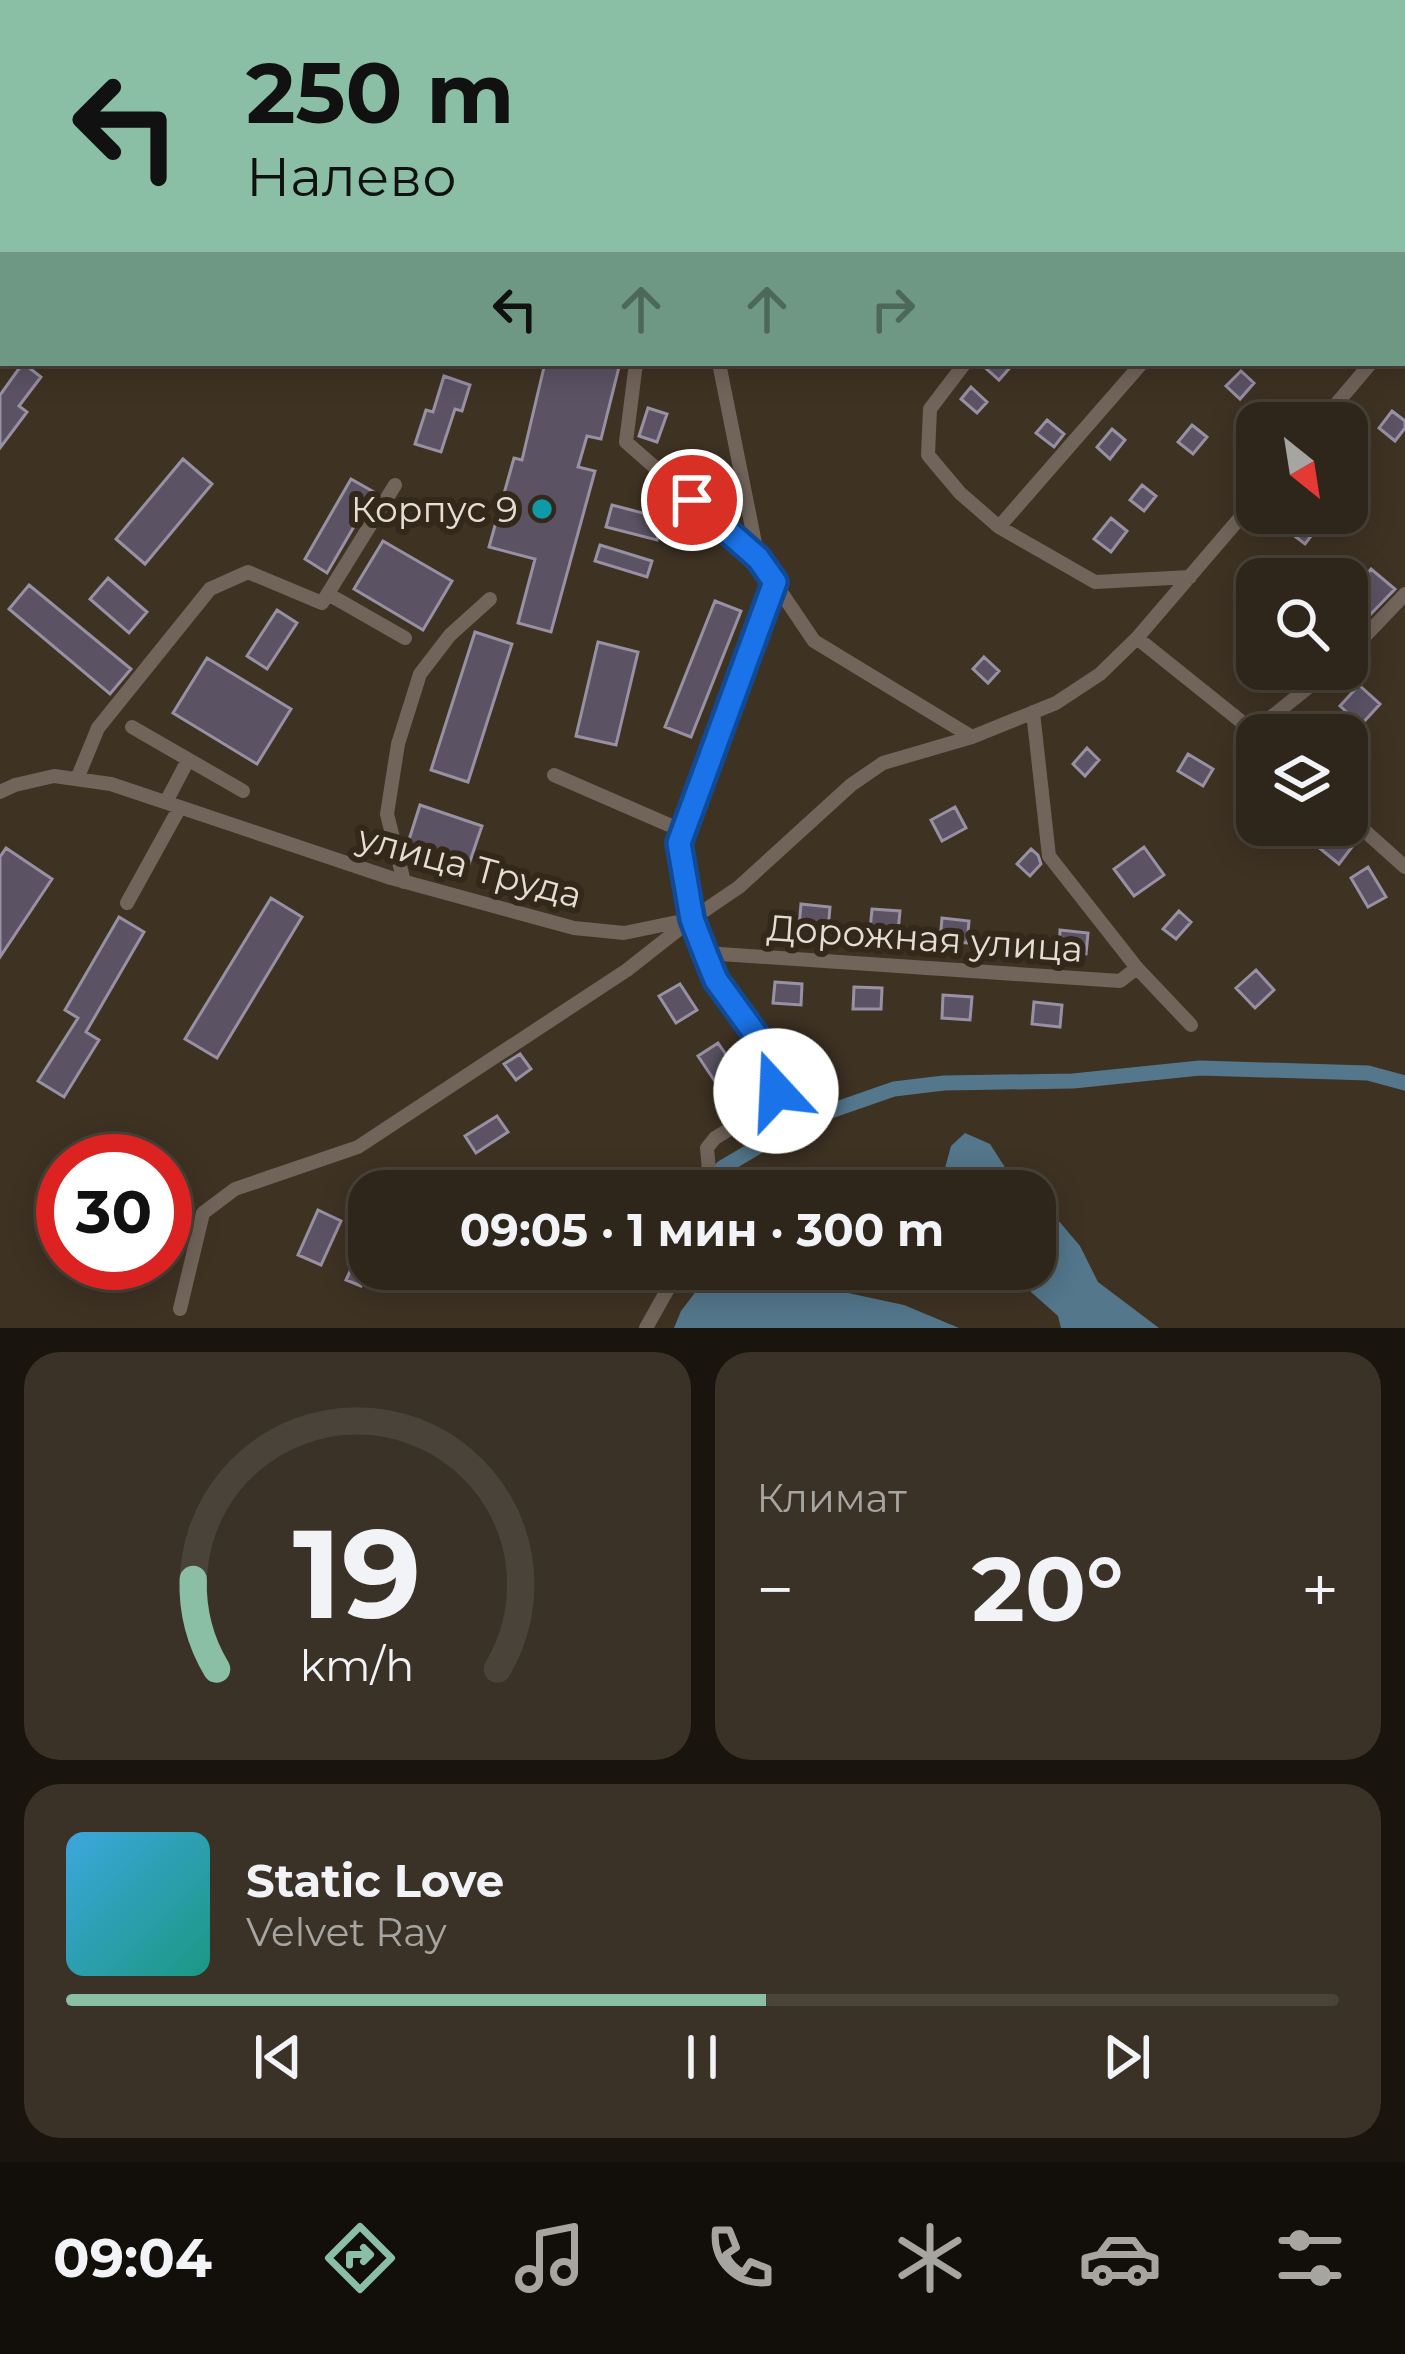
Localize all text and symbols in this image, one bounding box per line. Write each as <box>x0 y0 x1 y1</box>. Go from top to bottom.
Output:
text: 250 m <box>246 42 514 144</box>
icon: left <box>48 48 204 204</box>
text: Налево <box>246 144 457 210</box>
icon: left <box>482 276 548 342</box>
icon: ahead <box>608 276 674 342</box>
icon: ahead <box>734 276 800 342</box>
icon: right <box>860 276 926 342</box>
north arrow <box>1236 402 1368 534</box>
map controls <box>1236 402 1368 846</box>
pin <box>641 449 743 551</box>
icon: arrive <box>659 467 725 533</box>
place label: Корпус 9 <box>351 487 518 531</box>
marker: Корпус 9 <box>529 496 555 522</box>
button: search <box>1236 558 1368 690</box>
button: layers <box>1236 714 1368 846</box>
street label: улица Труда <box>352 815 587 917</box>
street label: Дорожная улица <box>766 905 1084 971</box>
position arrow <box>713 1028 839 1154</box>
speed limit sign: 30 <box>36 1134 192 1290</box>
text: 09:05 · 1 мин · 300 m <box>460 1202 944 1257</box>
text: Климат <box>757 1474 907 1522</box>
text: 19 <box>293 1497 421 1649</box>
text: 20° <box>972 1534 1124 1644</box>
text: − <box>757 1549 794 1630</box>
text: + <box>1301 1549 1339 1630</box>
text: km/h <box>300 1639 414 1692</box>
text: Static Love <box>246 1853 504 1908</box>
text: Velvet Ray <box>246 1908 447 1956</box>
icon: previous <box>245 2024 311 2090</box>
icon: pause <box>669 2024 735 2090</box>
icon: next <box>1094 2024 1160 2090</box>
icon: directions <box>318 2216 402 2300</box>
icon: music <box>508 2216 592 2300</box>
icon: phone <box>698 2216 782 2300</box>
icon: climate <box>888 2216 972 2300</box>
icon: car <box>1078 2216 1162 2300</box>
icon: filters <box>1268 2216 1352 2300</box>
text: 09:04 <box>53 2225 212 2291</box>

